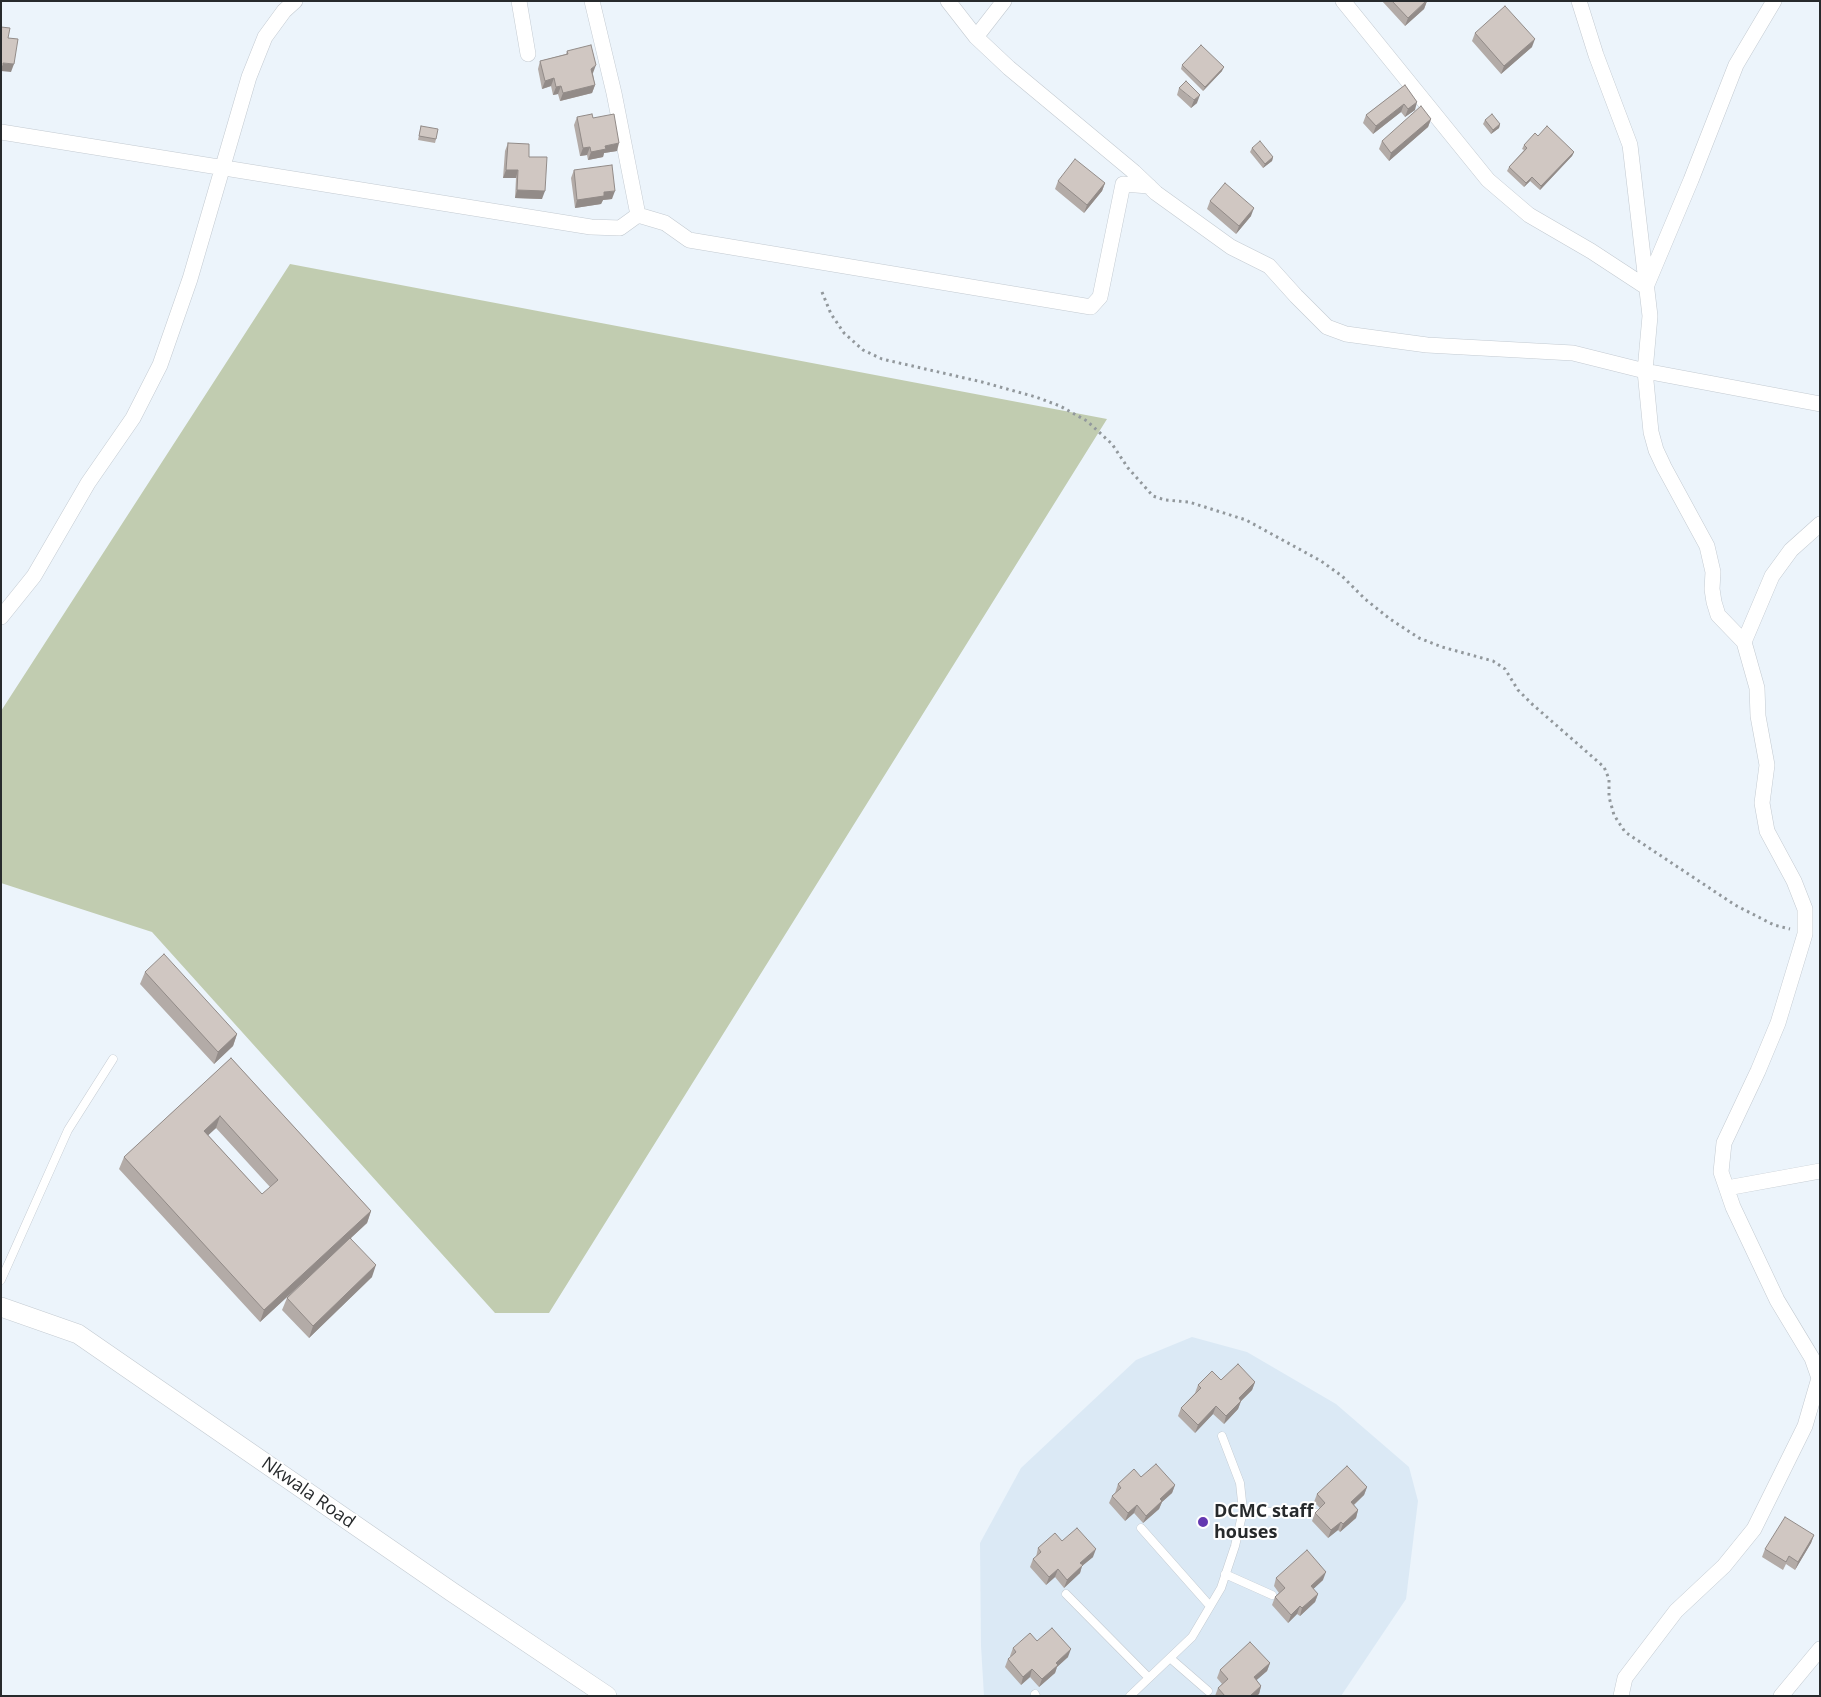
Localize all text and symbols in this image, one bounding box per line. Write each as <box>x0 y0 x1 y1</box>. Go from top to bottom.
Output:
street label: Nkwala Road <box>257 1453 359 1533</box>
place label: DCMC staff houses <box>1214 1501 1313 1544</box>
marker: DCMC staff houses <box>1196 1515 1210 1529</box>

